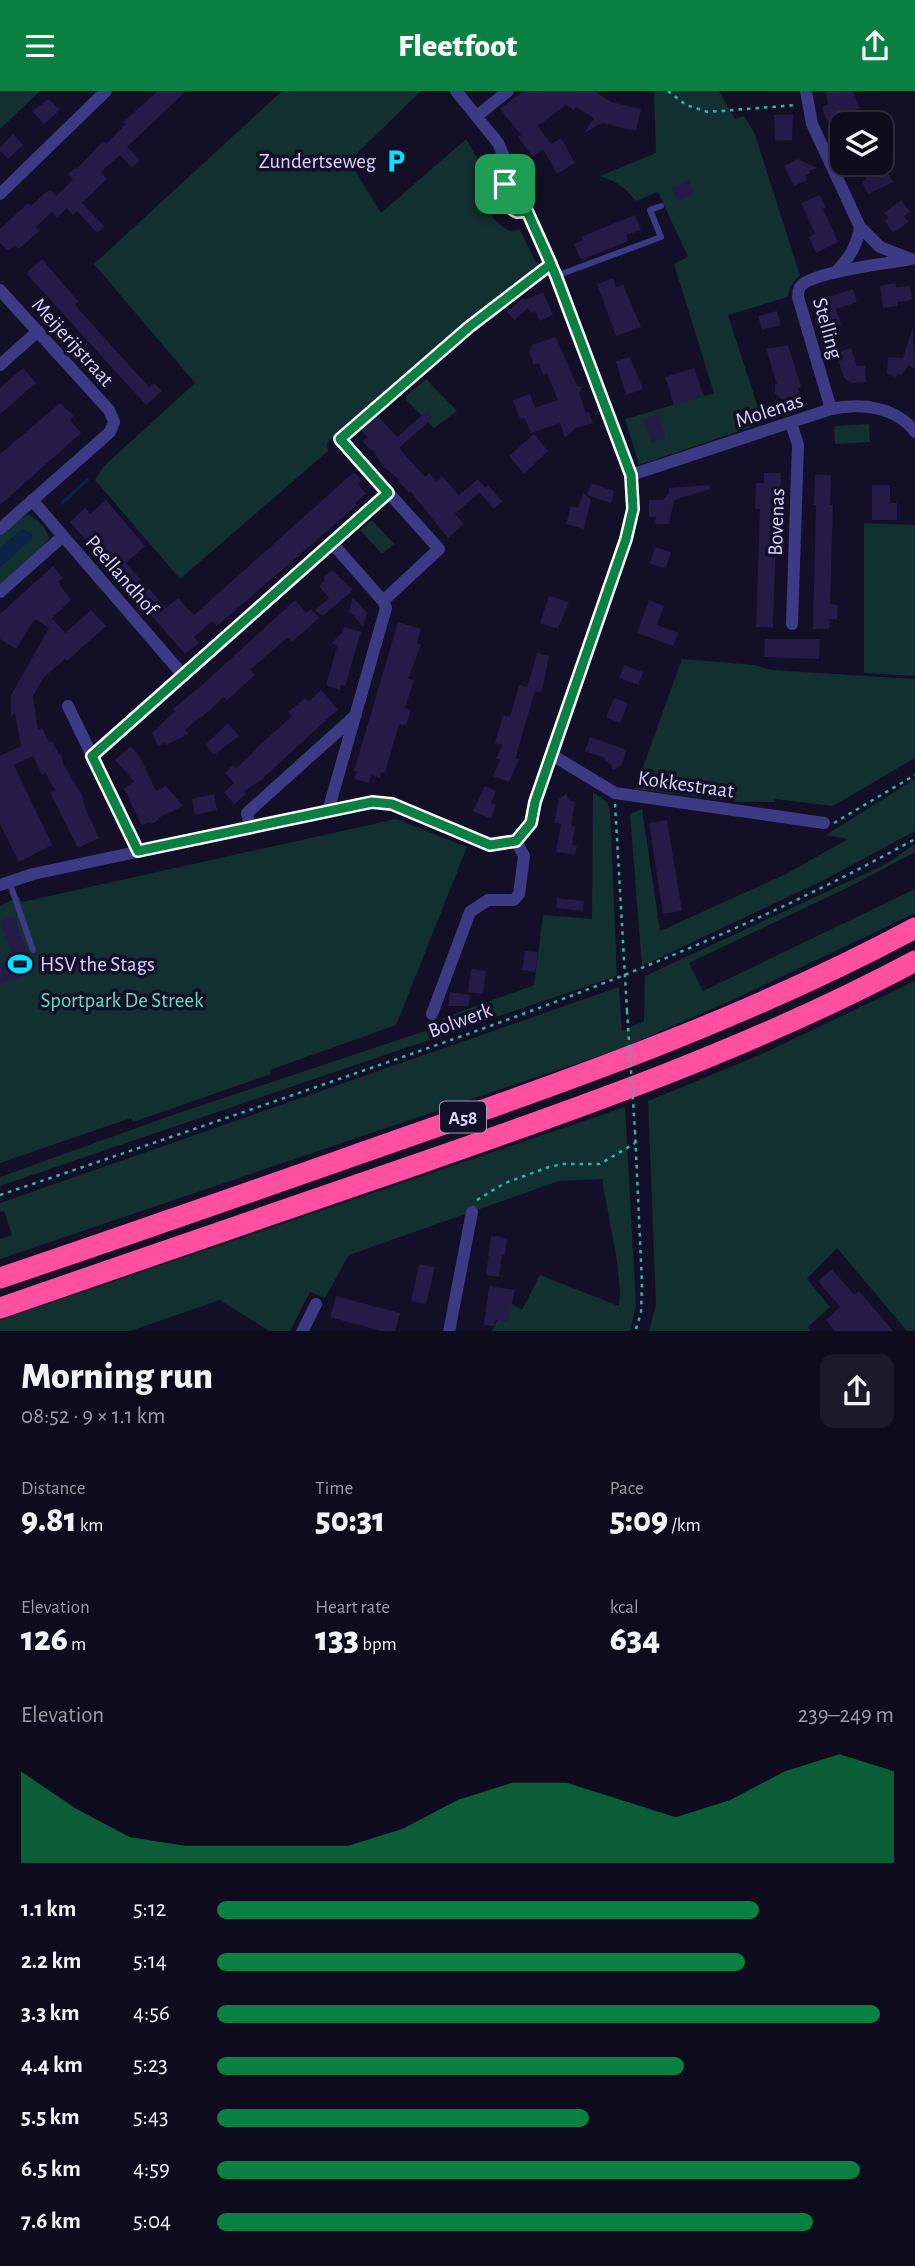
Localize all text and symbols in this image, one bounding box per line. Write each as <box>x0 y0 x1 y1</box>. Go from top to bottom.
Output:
icon: menu <box>21 27 59 65</box>
icon: share <box>856 27 894 65</box>
text: Fleetfoot <box>398 30 517 62</box>
map controls <box>830 112 893 175</box>
button: layers <box>830 112 893 175</box>
parking icon: Zundertseweg <box>382 147 410 175</box>
place label: Zundertseweg <box>259 151 377 172</box>
pin <box>475 154 535 214</box>
icon: arrive <box>486 165 524 203</box>
street label: Meijerijstraat <box>28 294 118 391</box>
street label: Stelling <box>809 295 846 362</box>
street label: Molenas <box>733 390 806 431</box>
street label: Bovenas <box>765 488 788 556</box>
street label: Peellandhof <box>82 531 163 620</box>
street label: Kokkestraat <box>636 767 736 802</box>
sports icon: HSV the Stags <box>6 950 34 978</box>
place label: HSV the Stags <box>40 954 155 975</box>
park label: Sportpark De Streek <box>40 990 204 1011</box>
street label: Bolwerk <box>425 999 495 1042</box>
road number: A58 <box>440 1101 486 1133</box>
button: share <box>820 1354 894 1428</box>
text: Morning run <box>21 1358 213 1396</box>
text: 08:52 · 9 × 1.1 km <box>21 1405 165 1428</box>
text: Distance <box>21 1479 85 1498</box>
text: Time <box>315 1479 353 1498</box>
text: Pace <box>610 1479 644 1498</box>
text: 9.81 <box>21 1503 77 1538</box>
text: 50:31 <box>315 1503 385 1538</box>
text: 5:09 <box>610 1503 668 1538</box>
text: km <box>77 1516 104 1535</box>
text: /km <box>668 1516 701 1535</box>
text: Elevation <box>21 1598 90 1617</box>
text: Heart rate <box>315 1598 390 1617</box>
text: kcal <box>610 1598 639 1617</box>
text: 126 <box>21 1622 68 1657</box>
text: 133 <box>315 1622 359 1657</box>
text: 634 <box>610 1622 660 1657</box>
text: m <box>68 1635 86 1654</box>
text: bpm <box>359 1635 397 1654</box>
text: Elevation <box>21 1704 104 1727</box>
text: 239–249 m <box>798 1704 894 1727</box>
text: 1.1 km <box>21 1898 76 1921</box>
text: 5:12 <box>133 1898 166 1921</box>
text: 2.2 km <box>21 1950 81 1973</box>
text: 5:14 <box>133 1950 167 1973</box>
text: 3.3 km <box>21 2002 80 2025</box>
text: 4:56 <box>133 2002 170 2025</box>
text: 4.4 km <box>21 2054 83 2077</box>
text: 5:23 <box>133 2054 168 2077</box>
text: 5.5 km <box>21 2106 80 2129</box>
text: 5:43 <box>133 2106 168 2129</box>
text: 6.5 km <box>21 2158 81 2181</box>
text: 4:59 <box>133 2158 170 2181</box>
text: 7.6 km <box>21 2210 81 2233</box>
text: 5:04 <box>133 2210 171 2233</box>

